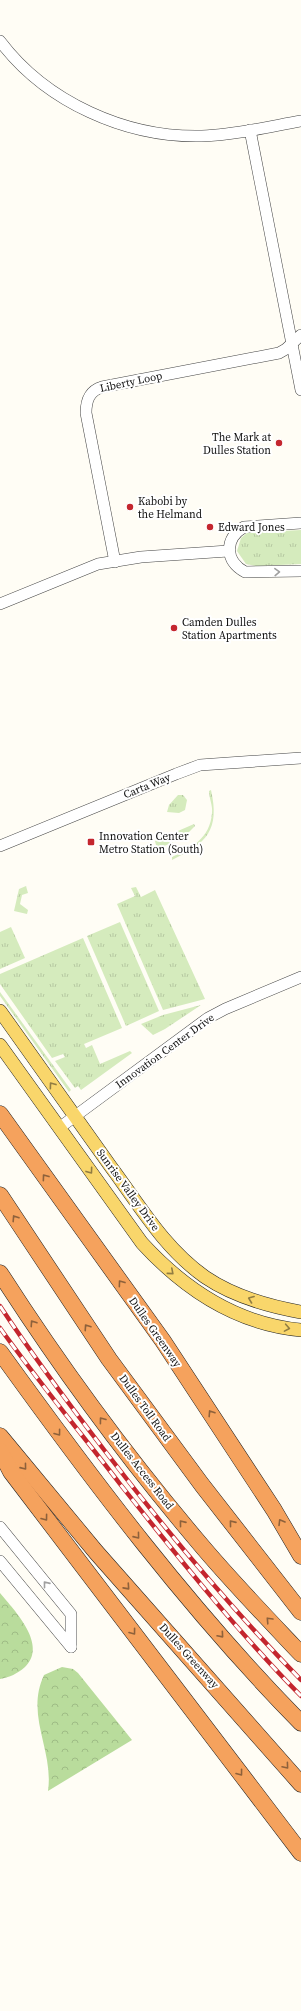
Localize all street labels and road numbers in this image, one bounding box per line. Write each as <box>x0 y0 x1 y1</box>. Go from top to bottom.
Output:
street label: Liberty Loop <box>98 368 164 396</box>
street label: Carta Way <box>121 770 173 802</box>
street label: Innovation Center Drive <box>113 1010 218 1092</box>
street label: Sunrise Valley Drive <box>93 1146 163 1234</box>
street label: Dulles Greenway <box>125 1294 185 1370</box>
street label: Dulles Toll Road <box>116 1371 175 1445</box>
street label: Dulles Access Road <box>107 1429 177 1513</box>
street label: Dulles Greenway <box>156 1620 222 1692</box>

